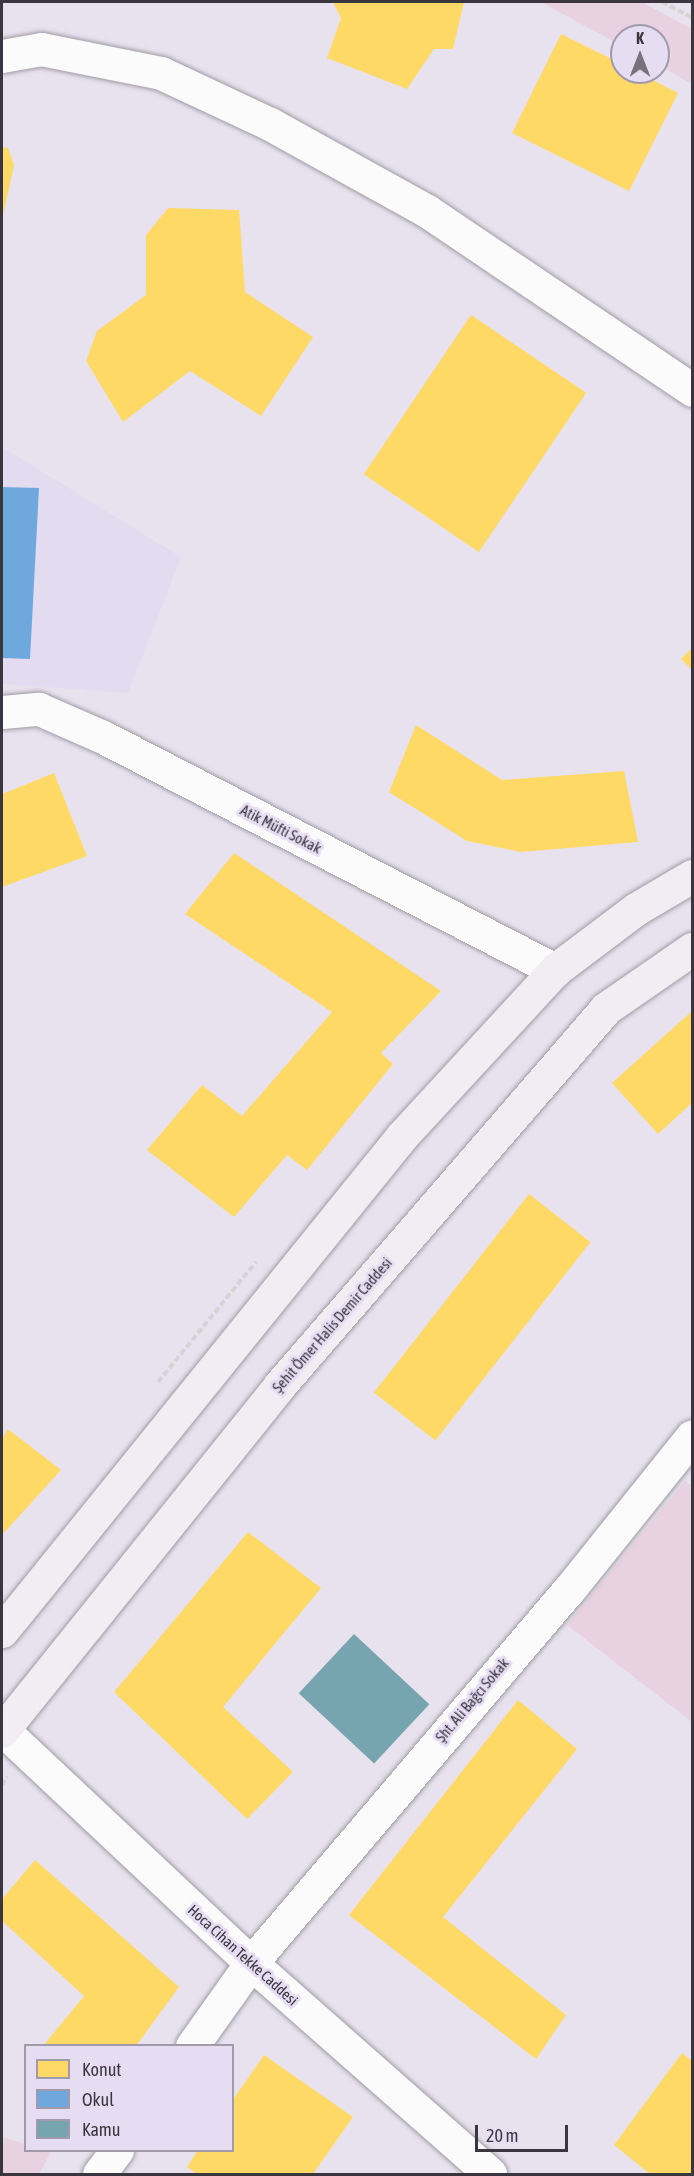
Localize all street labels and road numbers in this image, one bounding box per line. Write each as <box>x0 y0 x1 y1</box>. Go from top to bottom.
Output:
street label: Atik Müfti Sokak <box>237 801 325 857</box>
street label: Şehit Ömer Halis Demir Caddesi <box>268 1254 396 1396</box>
street label: Şht. Ali Bağcı Sokak <box>432 1654 512 1746</box>
street label: Hoca Cihan Tekke Caddesi <box>184 1901 302 2009</box>

